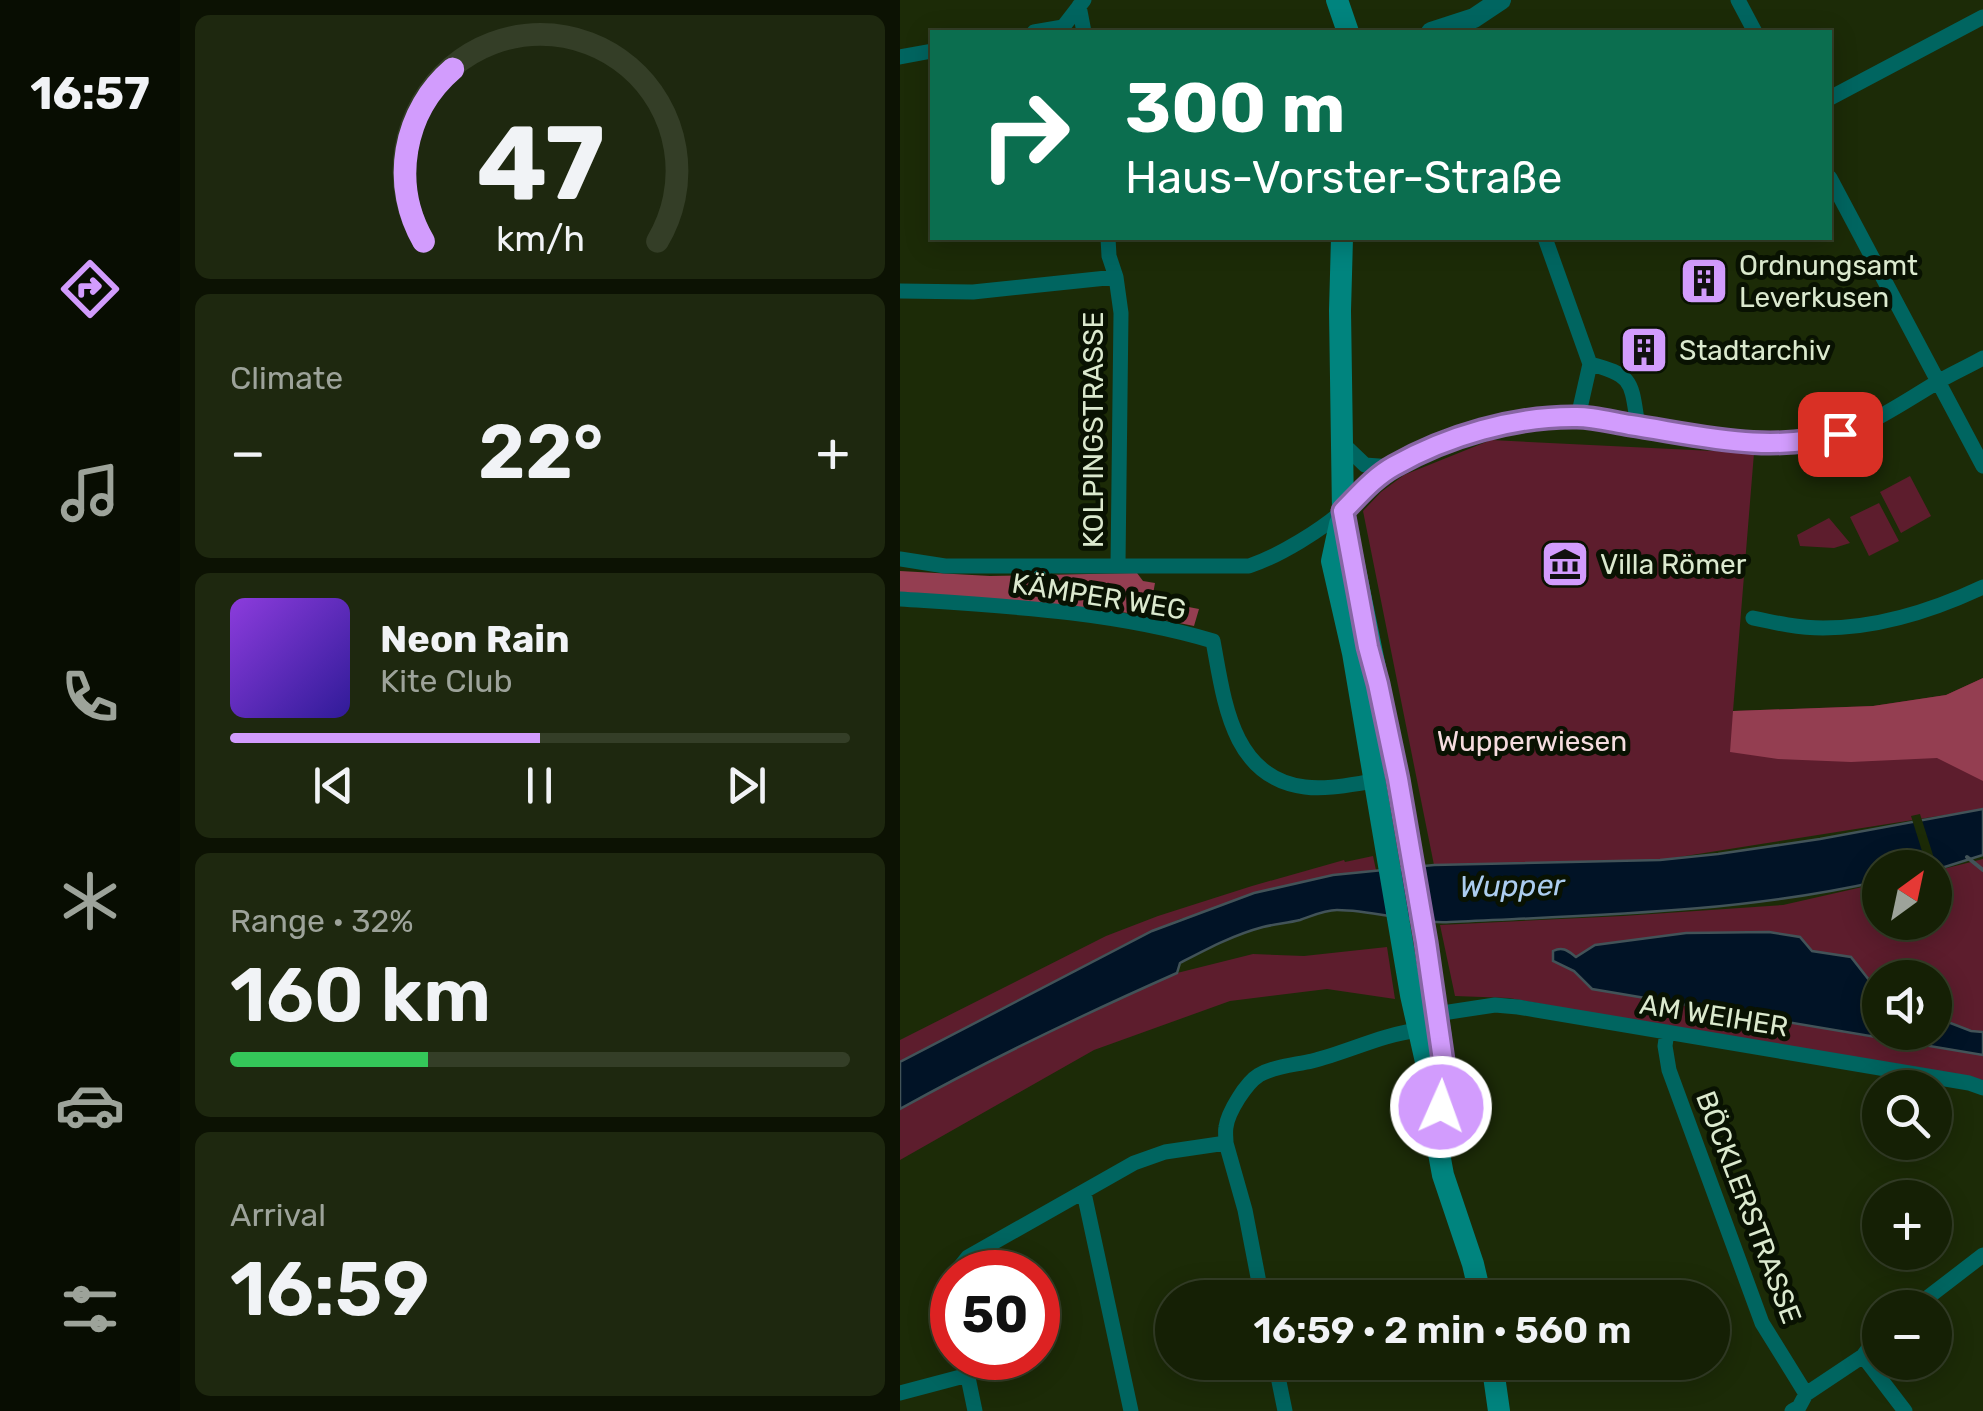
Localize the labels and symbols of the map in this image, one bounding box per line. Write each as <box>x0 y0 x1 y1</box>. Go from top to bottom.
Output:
place label: Ordnungsamt Leverkusen <box>1739 249 1918 314</box>
building icon: Ordnungsamt Leverkusen <box>1678 255 1730 307</box>
street label: KOLPINGSTRASSE <box>1077 312 1110 548</box>
building icon: Stadtarchiv <box>1618 324 1670 376</box>
place label: Stadtarchiv <box>1679 334 1831 367</box>
pin <box>1798 392 1883 477</box>
museum icon: Villa Römer <box>1539 538 1591 590</box>
place label: Villa Römer <box>1600 548 1747 581</box>
street label: KÄMPER WEG <box>1010 566 1188 627</box>
park label: Wupperwiesen <box>1437 725 1627 758</box>
north arrow <box>1862 850 1952 940</box>
water label: Wupper <box>1459 867 1567 905</box>
street label: AM WEIHER <box>1637 987 1790 1044</box>
position arrow <box>1389 1055 1493 1159</box>
street label: BÖCKLERSTRASSE <box>1689 1086 1808 1328</box>
speed limit sign: 50 <box>930 1250 1060 1380</box>

